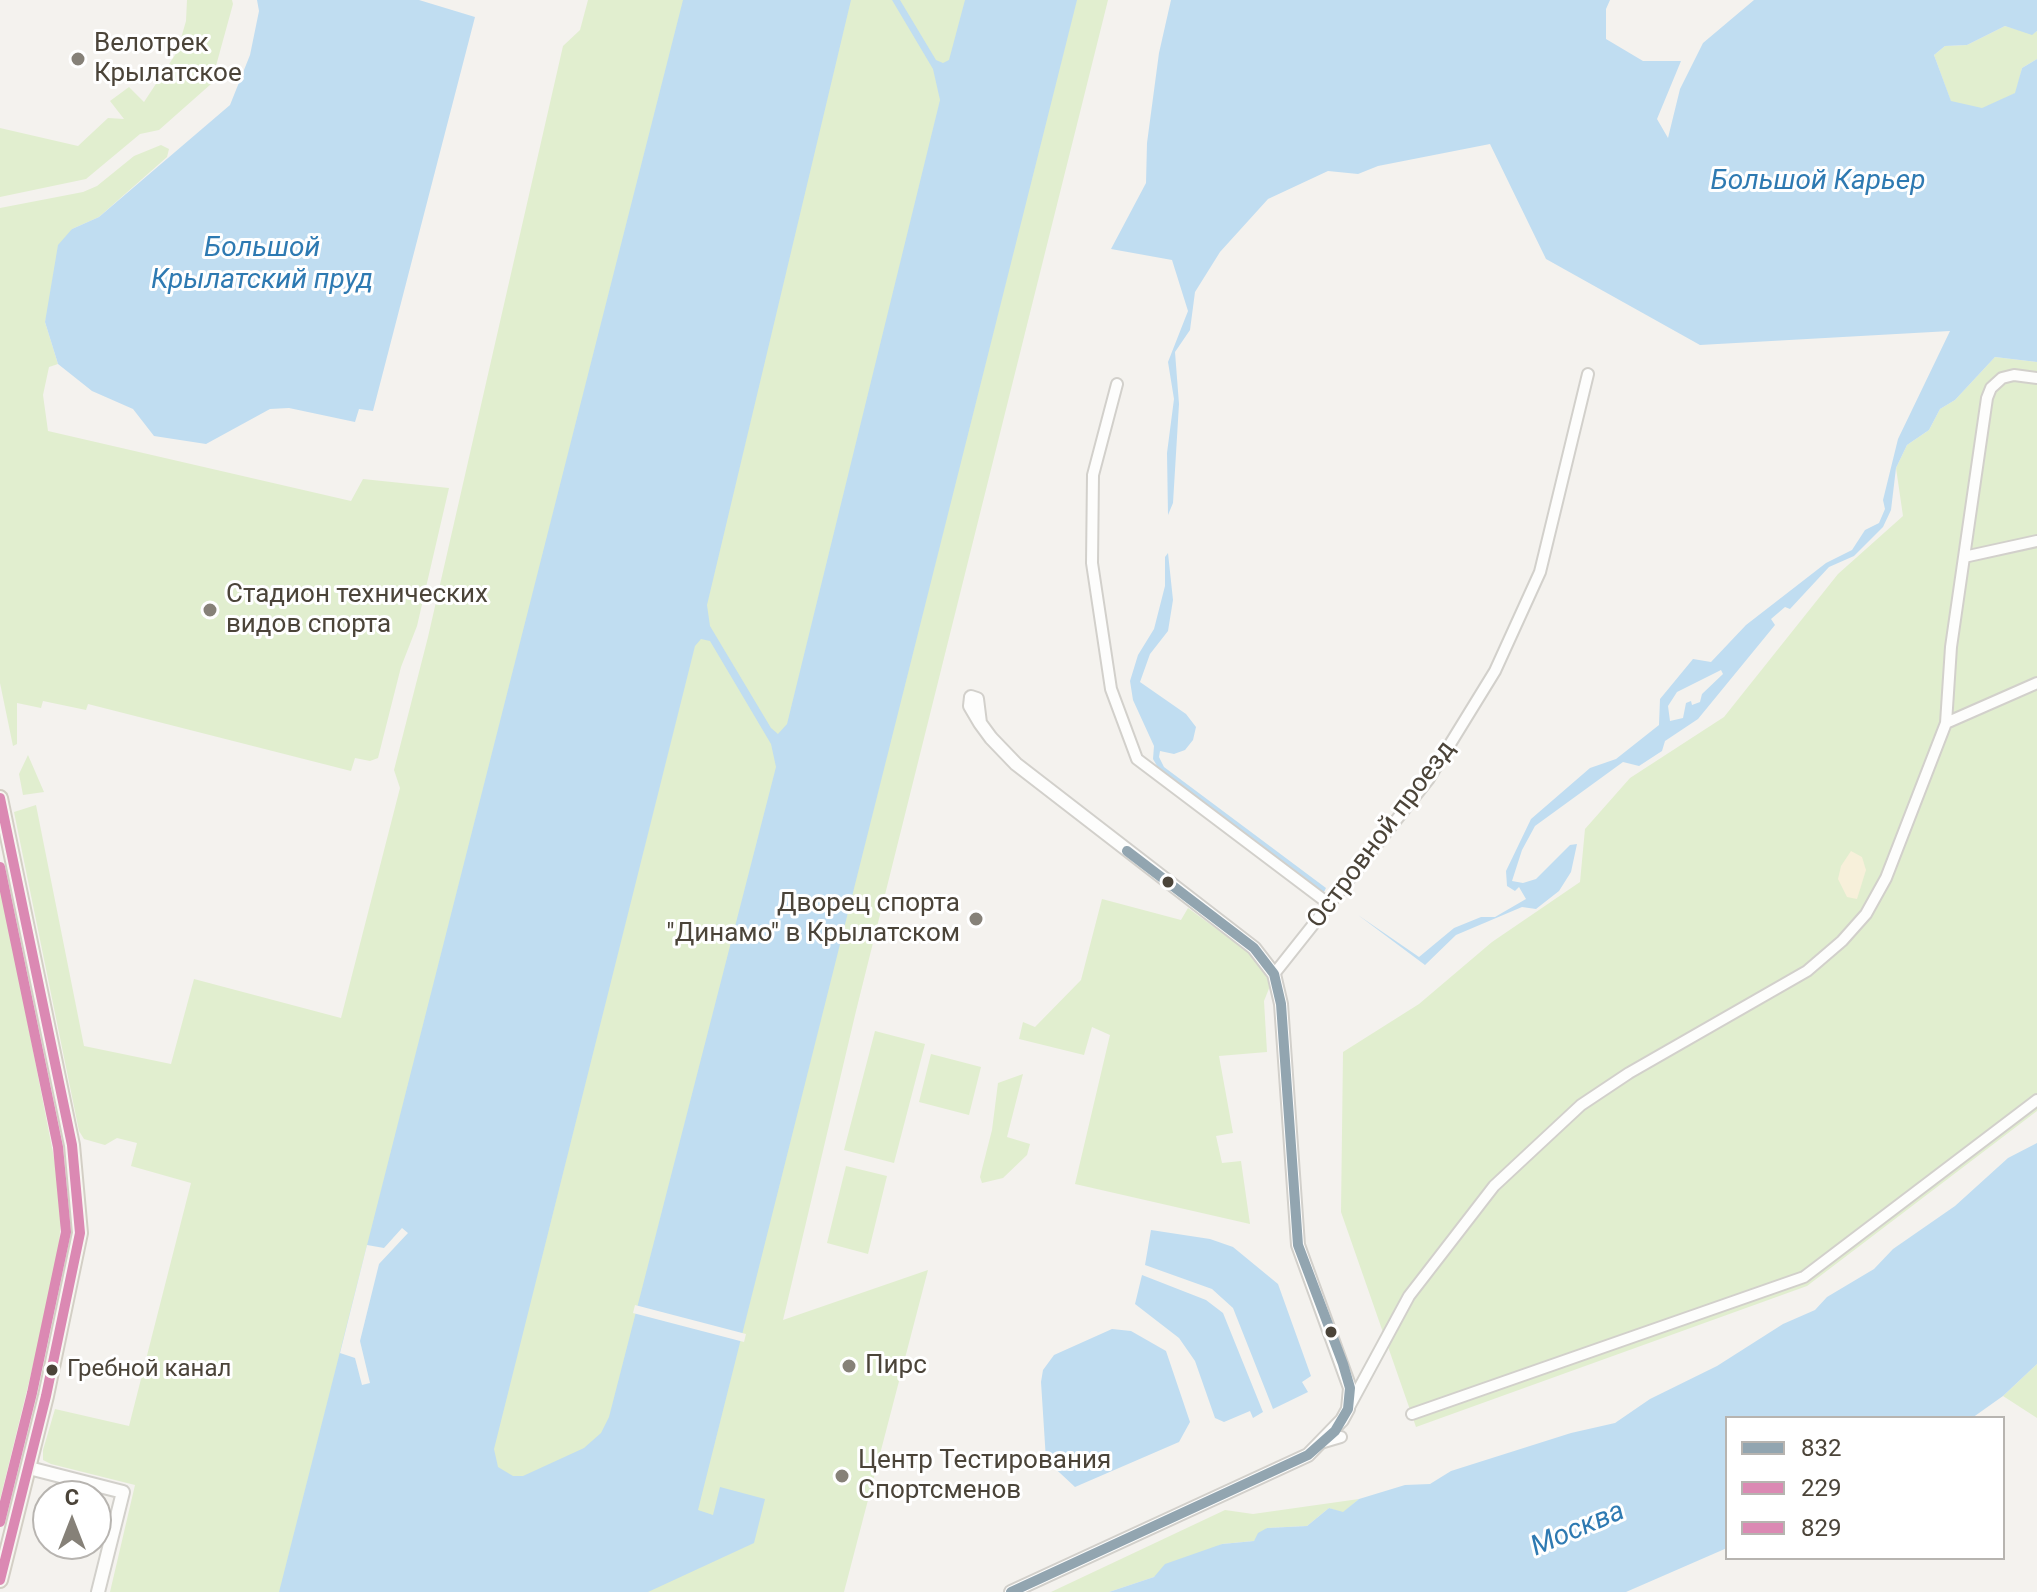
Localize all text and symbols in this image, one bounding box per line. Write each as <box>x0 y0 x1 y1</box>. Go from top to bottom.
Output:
place label: Велотрек Крылатское <box>94 28 242 90</box>
marker: Велотрек Крылатское <box>69 50 87 68</box>
water label: Большой Карьер <box>1711 165 1925 199</box>
water label: Большой Крылатский пруд <box>151 232 373 298</box>
place label: Стадион технических видов спорта <box>226 579 488 640</box>
marker: Стадион технических видов спорта <box>201 601 219 619</box>
street label: Островной проезд <box>1301 735 1463 935</box>
unlabelled marker <box>1160 874 1176 890</box>
place label: Дворец спорта "Динамо" в Крылатском <box>666 888 960 950</box>
marker: Дворец спорта "Динамо" в Крылатском <box>967 910 985 928</box>
unlabelled marker <box>1323 1324 1339 1340</box>
place label: Пирс <box>865 1350 927 1382</box>
place label: Гребной канал <box>67 1356 231 1384</box>
marker: Пирс <box>840 1357 858 1375</box>
marker: Гребной канал <box>44 1362 60 1378</box>
legend <box>1725 1416 2005 1560</box>
text: 832 <box>1801 1434 1841 1462</box>
place label: Центр Тестирования Спортсменов <box>858 1445 1111 1506</box>
marker: Центр Тестирования Спортсменов <box>833 1467 851 1485</box>
text: 229 <box>1801 1474 1841 1502</box>
north arrow <box>32 1480 112 1560</box>
text: С <box>65 1485 79 1510</box>
water label: Москва <box>1526 1495 1630 1565</box>
text: 829 <box>1801 1514 1841 1542</box>

